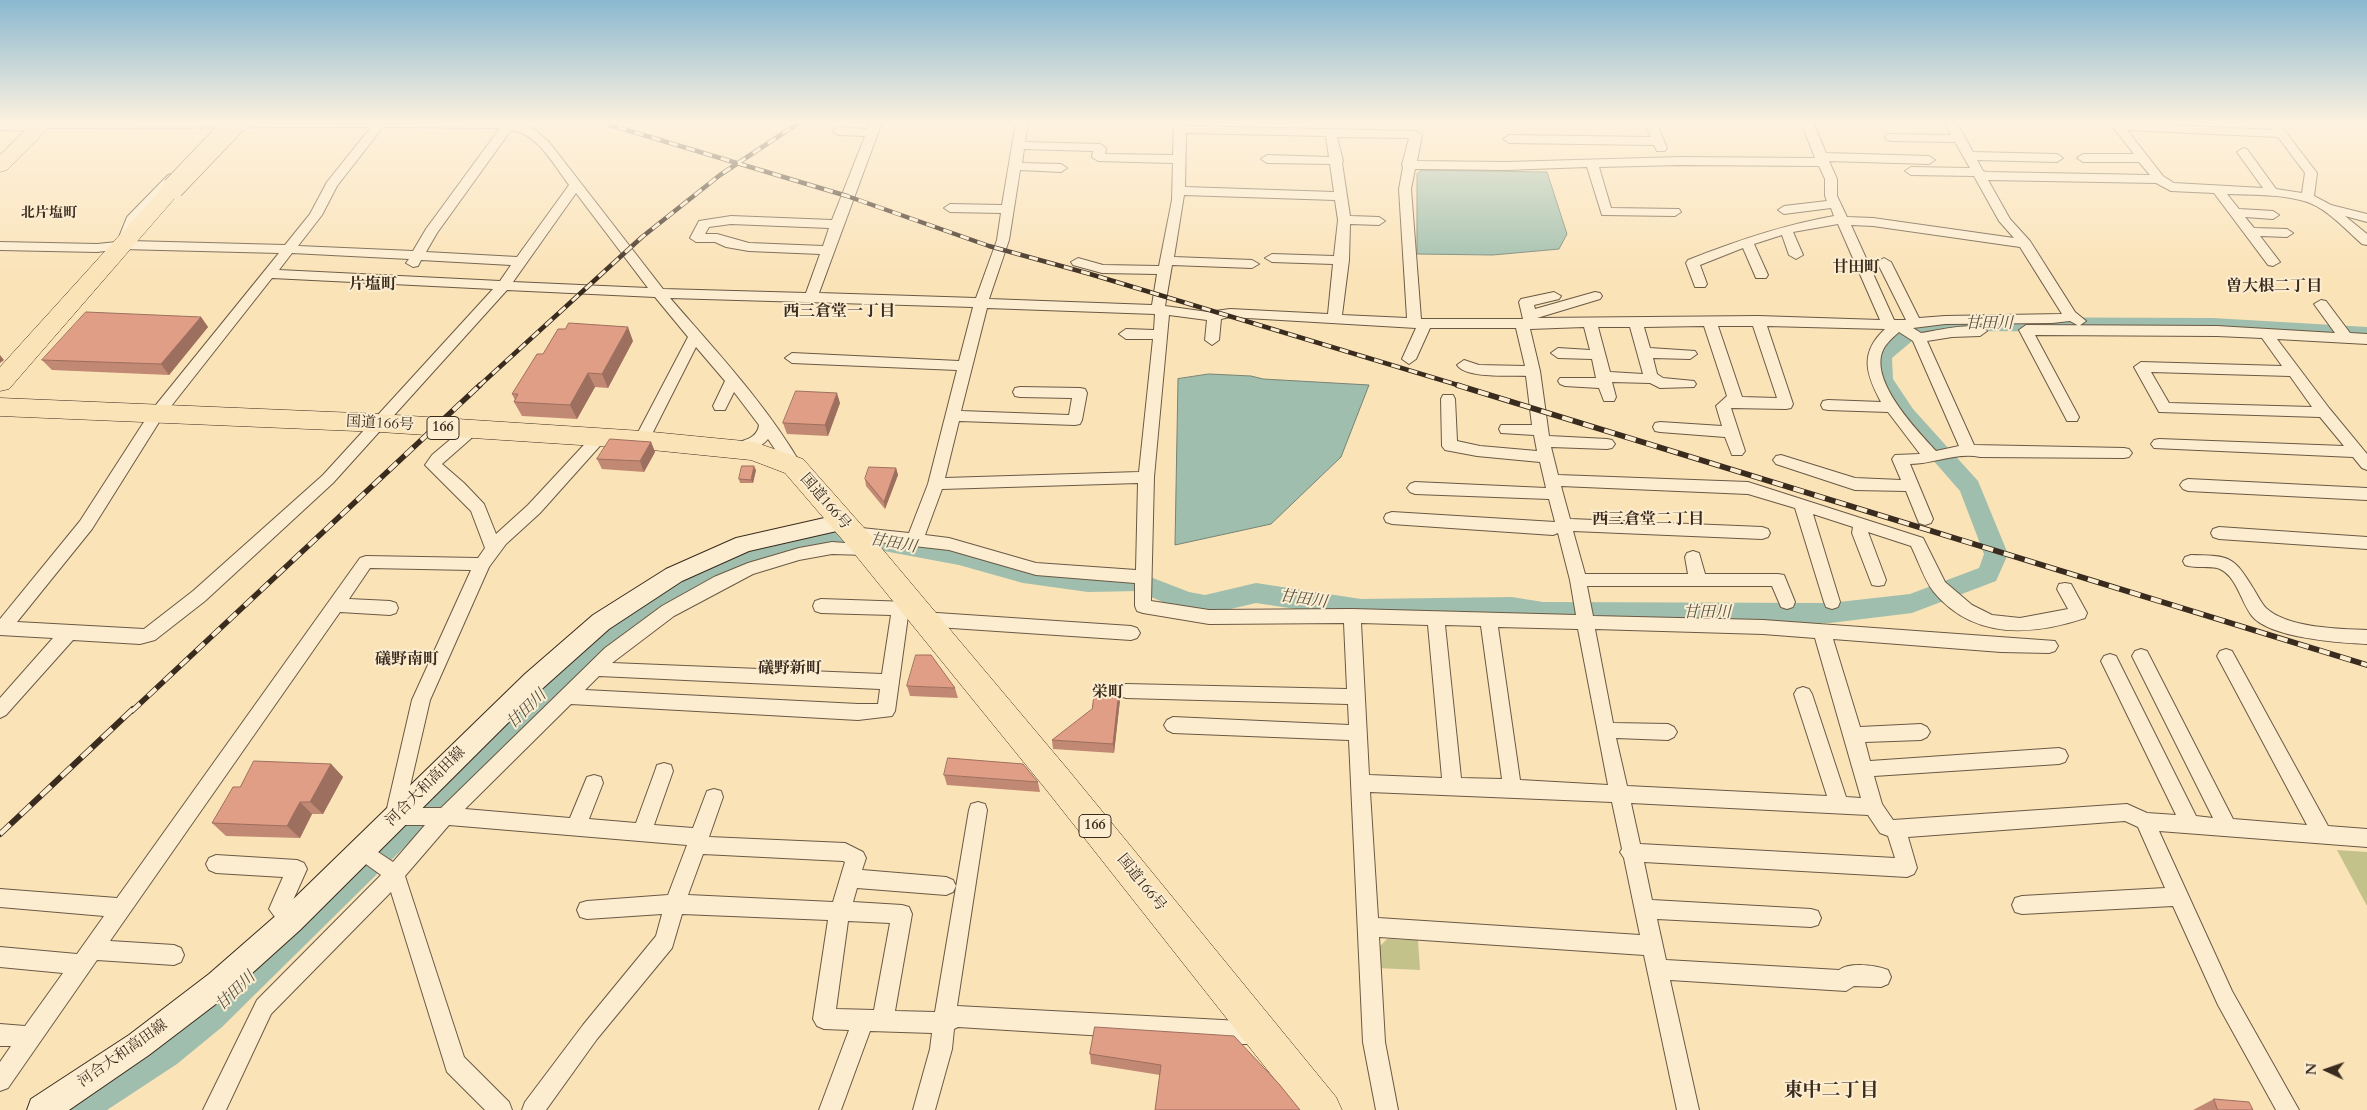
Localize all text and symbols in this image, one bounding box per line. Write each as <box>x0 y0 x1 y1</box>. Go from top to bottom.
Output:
district label: 北片塩町 <box>21 206 77 222</box>
district label: 甘田町 <box>1832 258 1880 278</box>
district label: 片塩町 <box>349 275 397 295</box>
district label: 曽大根二丁目 <box>2226 277 2322 297</box>
district label: 西三倉堂一丁目 <box>783 302 895 322</box>
water label: 甘田川 <box>1965 314 2013 334</box>
street label: 国道166号 <box>346 413 414 435</box>
road number: 166 <box>427 416 459 439</box>
street label: 国道166号 <box>796 470 854 534</box>
district label: 西三倉堂二丁目 <box>1592 510 1704 530</box>
water label: 甘田川 <box>868 530 918 558</box>
water label: 甘田川 <box>1278 587 1328 613</box>
water label: 甘田川 <box>1683 603 1731 623</box>
district label: 礒野南町 <box>375 650 439 670</box>
district label: 礒野新町 <box>758 659 822 679</box>
district label: 栄町 <box>1092 683 1124 703</box>
water label: 甘田川 <box>503 686 551 734</box>
street label: 河合大和高田線 <box>383 744 469 830</box>
road number: 166 <box>1079 814 1111 838</box>
street label: 国道166号 <box>1113 851 1169 915</box>
water label: 甘田川 <box>212 968 260 1016</box>
street label: 河合大和高田線 <box>75 1017 171 1091</box>
north arrow <box>2302 1045 2352 1095</box>
text: N <box>2302 1063 2321 1076</box>
district label: 東中二丁目 <box>1784 1081 1878 1103</box>

